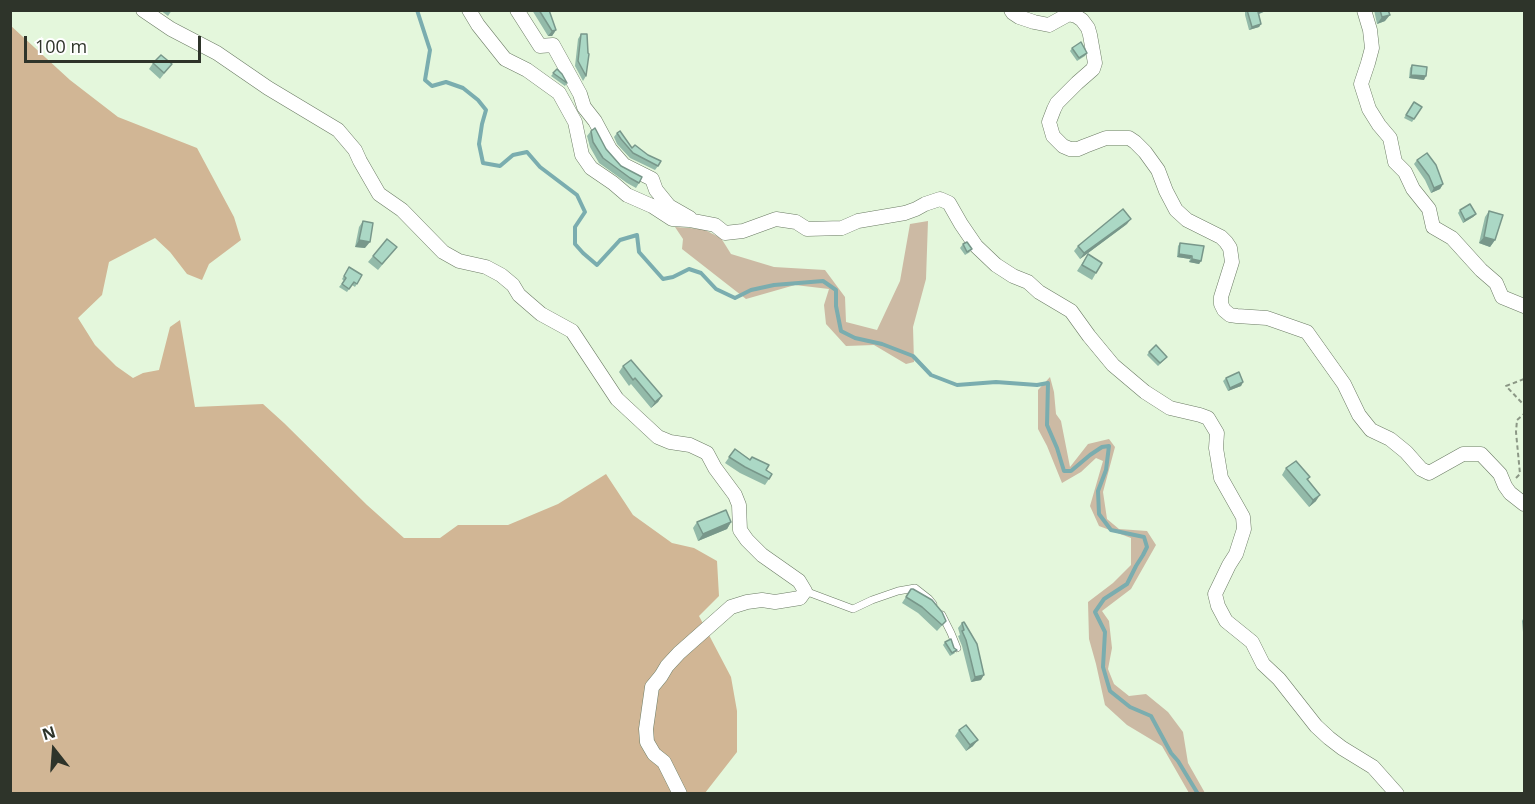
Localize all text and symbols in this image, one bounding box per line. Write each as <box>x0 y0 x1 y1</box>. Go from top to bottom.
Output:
scale bar <box>27 24 204 62</box>
text: 100 m <box>35 34 87 58</box>
north arrow <box>24 720 84 780</box>
text: N <box>39 720 58 745</box>

